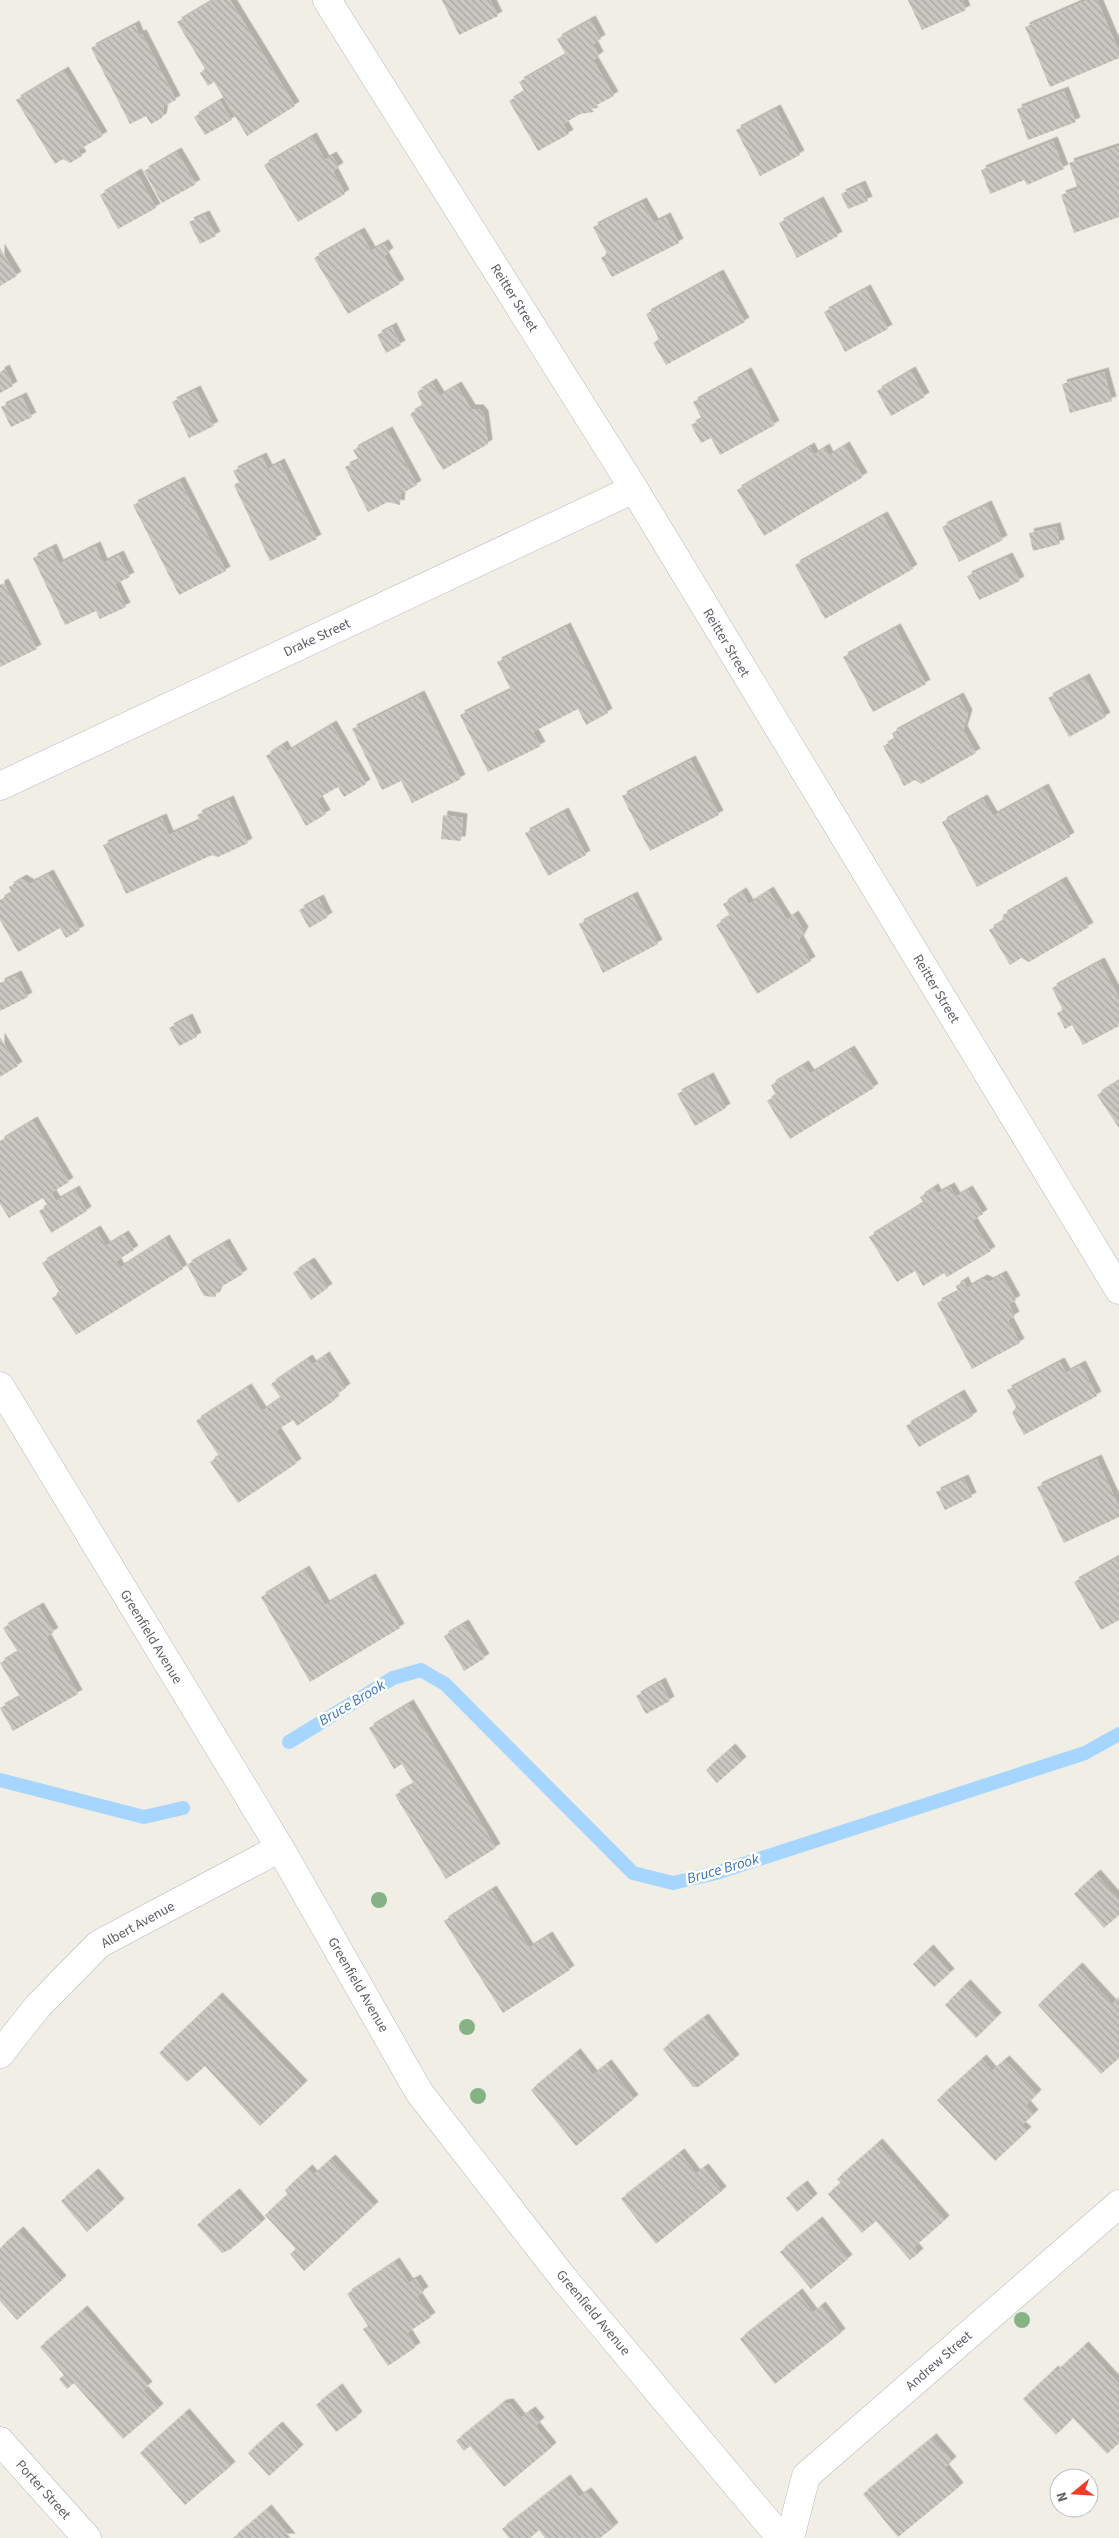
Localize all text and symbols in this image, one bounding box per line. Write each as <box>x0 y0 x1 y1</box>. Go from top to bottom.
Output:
street label: Reitter Street <box>485 260 543 336</box>
street label: Reitter Street <box>698 605 755 681</box>
street label: Drake Street <box>280 614 354 662</box>
street label: Reitter Street <box>908 951 965 1027</box>
street label: Greenfield Avenue <box>115 1586 187 1688</box>
water label: Bruce Brook <box>315 1674 390 1731</box>
water label: Bruce Brook <box>684 1848 762 1889</box>
street label: Albert Avenue <box>98 1896 178 1953</box>
street label: Greenfield Avenue <box>323 1934 393 2036</box>
street label: Greenfield Avenue <box>551 2266 635 2360</box>
street label: Andrew Street <box>901 2326 977 2396</box>
street label: Porter Street <box>11 2456 75 2524</box>
north arrow <box>1049 2468 1099 2518</box>
text: N <box>1052 2489 1074 2504</box>

